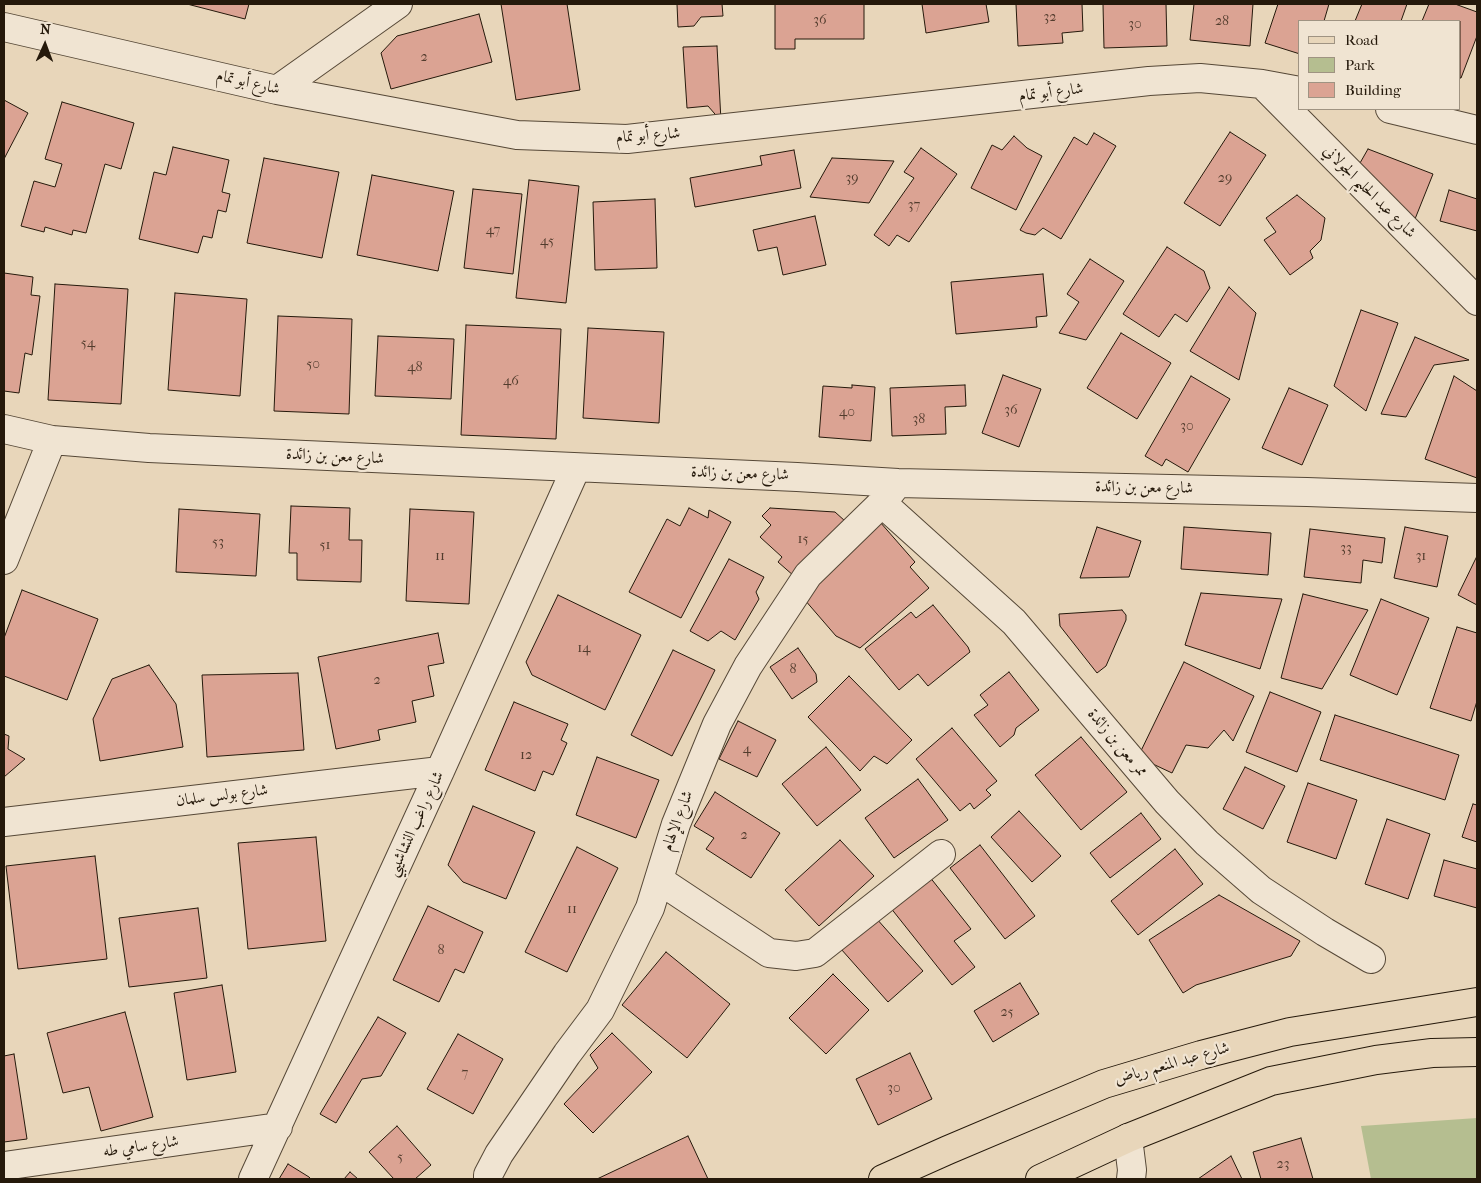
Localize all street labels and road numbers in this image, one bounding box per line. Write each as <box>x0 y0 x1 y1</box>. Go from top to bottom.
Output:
street label: شارع أبو تمام <box>214 66 282 100</box>
street label: شارع أبو تمام <box>1018 80 1084 106</box>
street label: شارع أبو تمام <box>615 124 681 148</box>
street label: شارع عبد الحليم الجولاني <box>1318 141 1420 243</box>
street label: شارع معن بن زائدة <box>286 445 384 469</box>
street label: شارع معن بن زائدة <box>691 463 789 485</box>
street label: شارع معن بن زائدة <box>1095 478 1193 498</box>
street label: ممر معن بن زائدة <box>1083 705 1151 781</box>
street label: شارع راغب النشاشيبي <box>383 768 449 880</box>
street label: شارع بولس سلمان <box>175 781 269 811</box>
street label: شارع الإلهام <box>658 788 698 854</box>
street label: شارع عبد المنعم رياض <box>1112 1038 1232 1090</box>
street label: شارع سامي طه <box>102 1132 180 1162</box>

